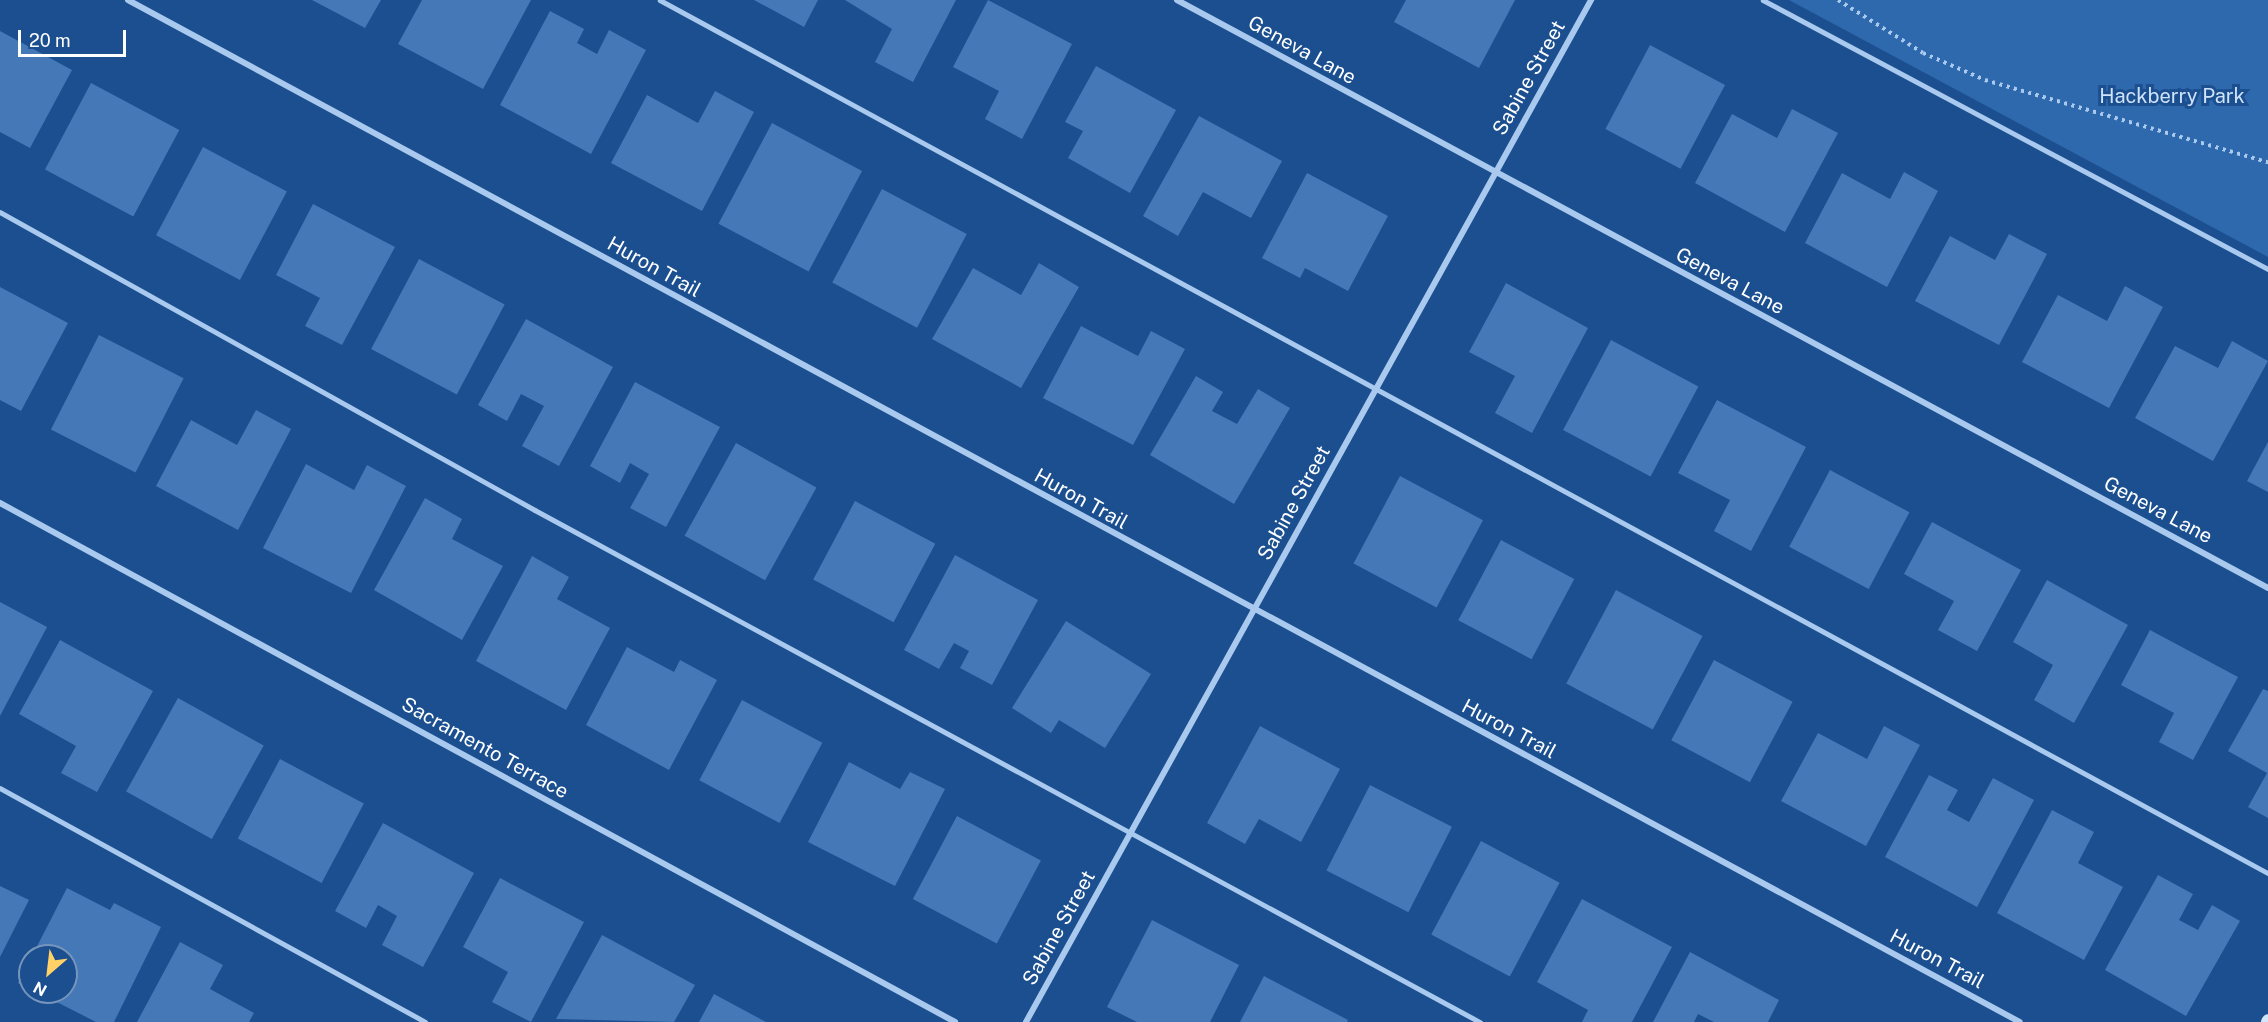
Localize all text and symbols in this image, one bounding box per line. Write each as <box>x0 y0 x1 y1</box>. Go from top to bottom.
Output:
street label: Geneva Lane <box>1244 11 1360 89</box>
street label: Sabine Street <box>1488 16 1570 140</box>
scale bar <box>21 18 129 56</box>
text: 20 m <box>29 30 71 51</box>
park label: Hackberry Park <box>2099 84 2245 108</box>
street label: Huron Trail <box>603 231 705 303</box>
street label: Geneva Lane <box>1672 242 1788 320</box>
street label: Sabine Street <box>1253 441 1335 565</box>
street label: Huron Trail <box>1030 463 1132 535</box>
street label: Geneva Lane <box>2100 471 2216 549</box>
street label: Sacramento Terrace <box>397 692 573 804</box>
street label: Huron Trail <box>1458 694 1560 764</box>
street label: Sabine Street <box>1018 866 1100 990</box>
street label: Huron Trail <box>1886 924 1988 994</box>
north arrow <box>18 944 78 1004</box>
text: N <box>30 977 50 1000</box>

